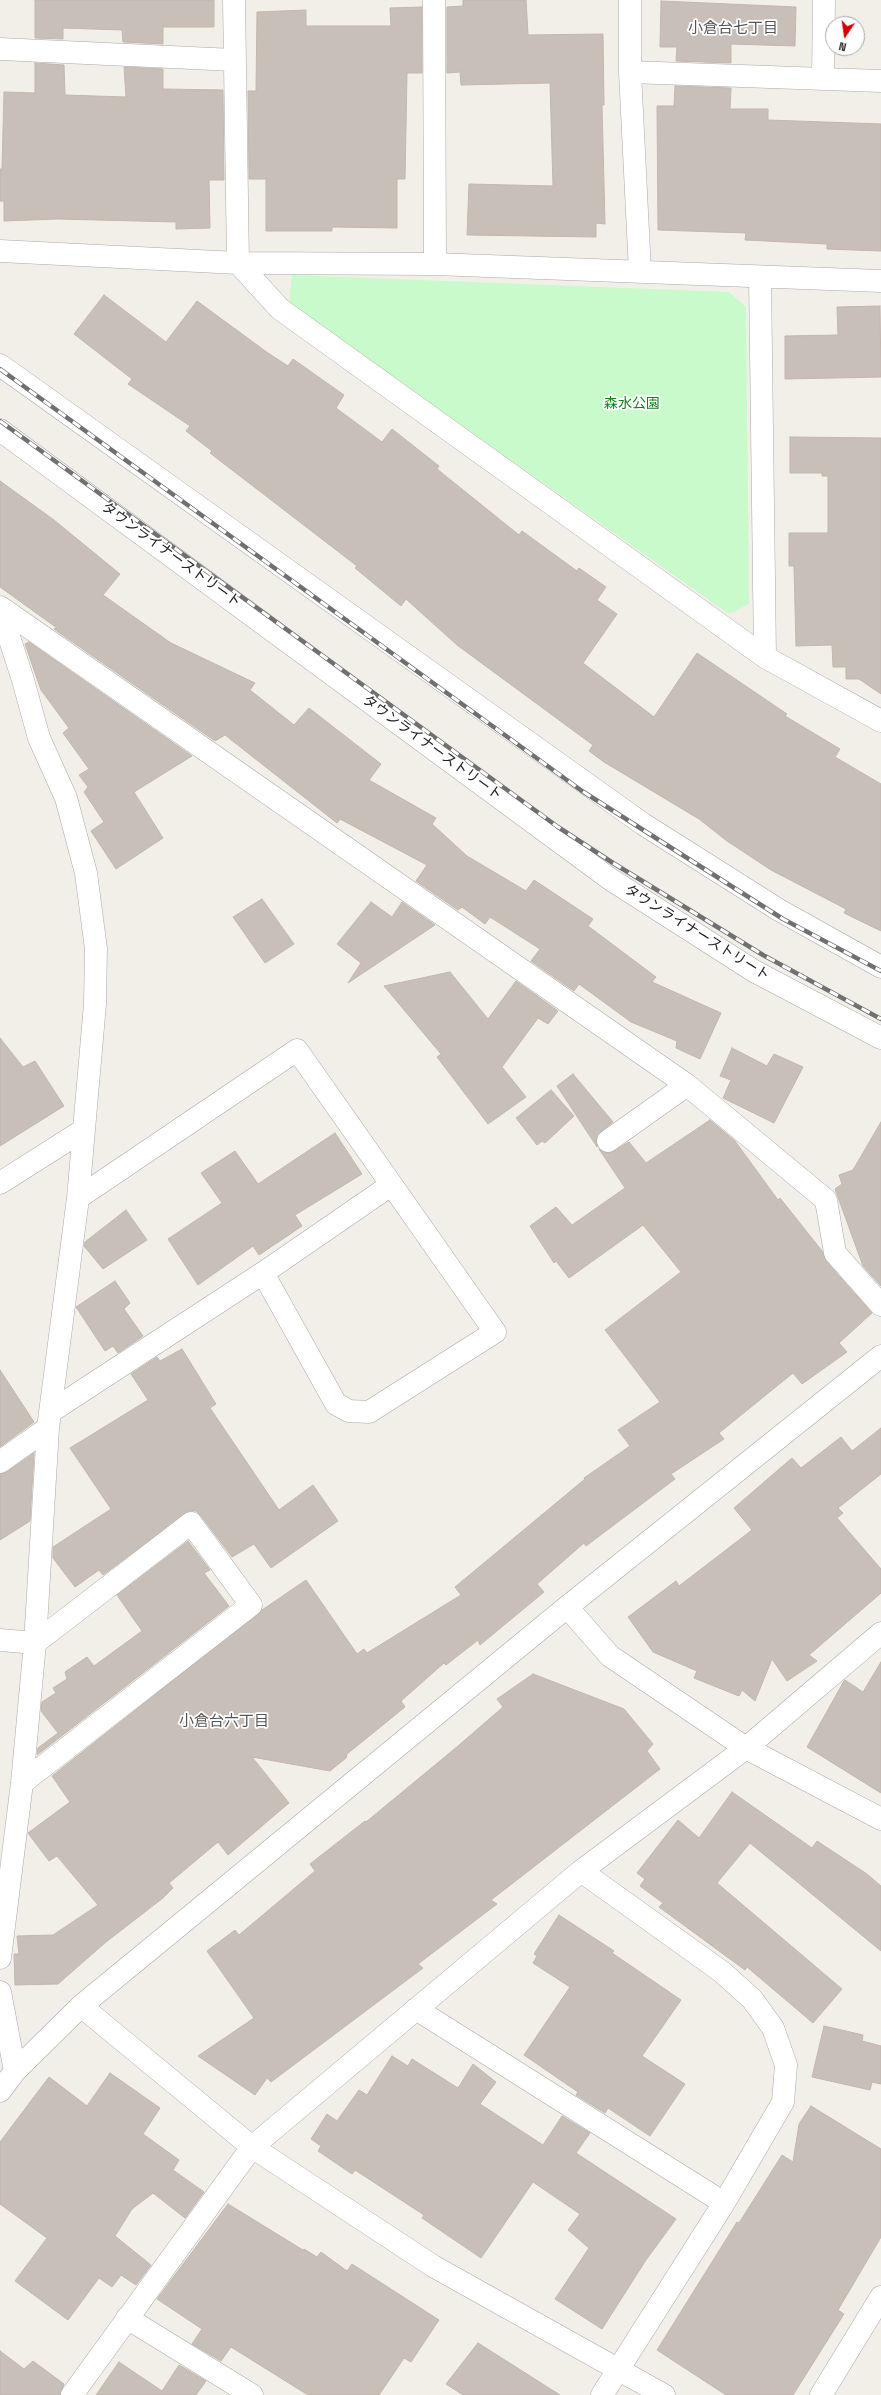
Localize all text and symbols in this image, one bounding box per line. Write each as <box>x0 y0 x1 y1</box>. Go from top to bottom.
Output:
north arrow <box>825 16 865 56</box>
district label: 小倉台七丁目 <box>688 20 778 38</box>
text: N <box>837 39 848 54</box>
park label: 森水公園 <box>604 396 660 412</box>
street label: タウンライナーストリート <box>98 499 244 611</box>
street label: タウンライナーストリート <box>359 692 505 804</box>
street label: タウンライナーストリート <box>621 881 773 985</box>
district label: 小倉台六丁目 <box>179 1713 269 1731</box>

